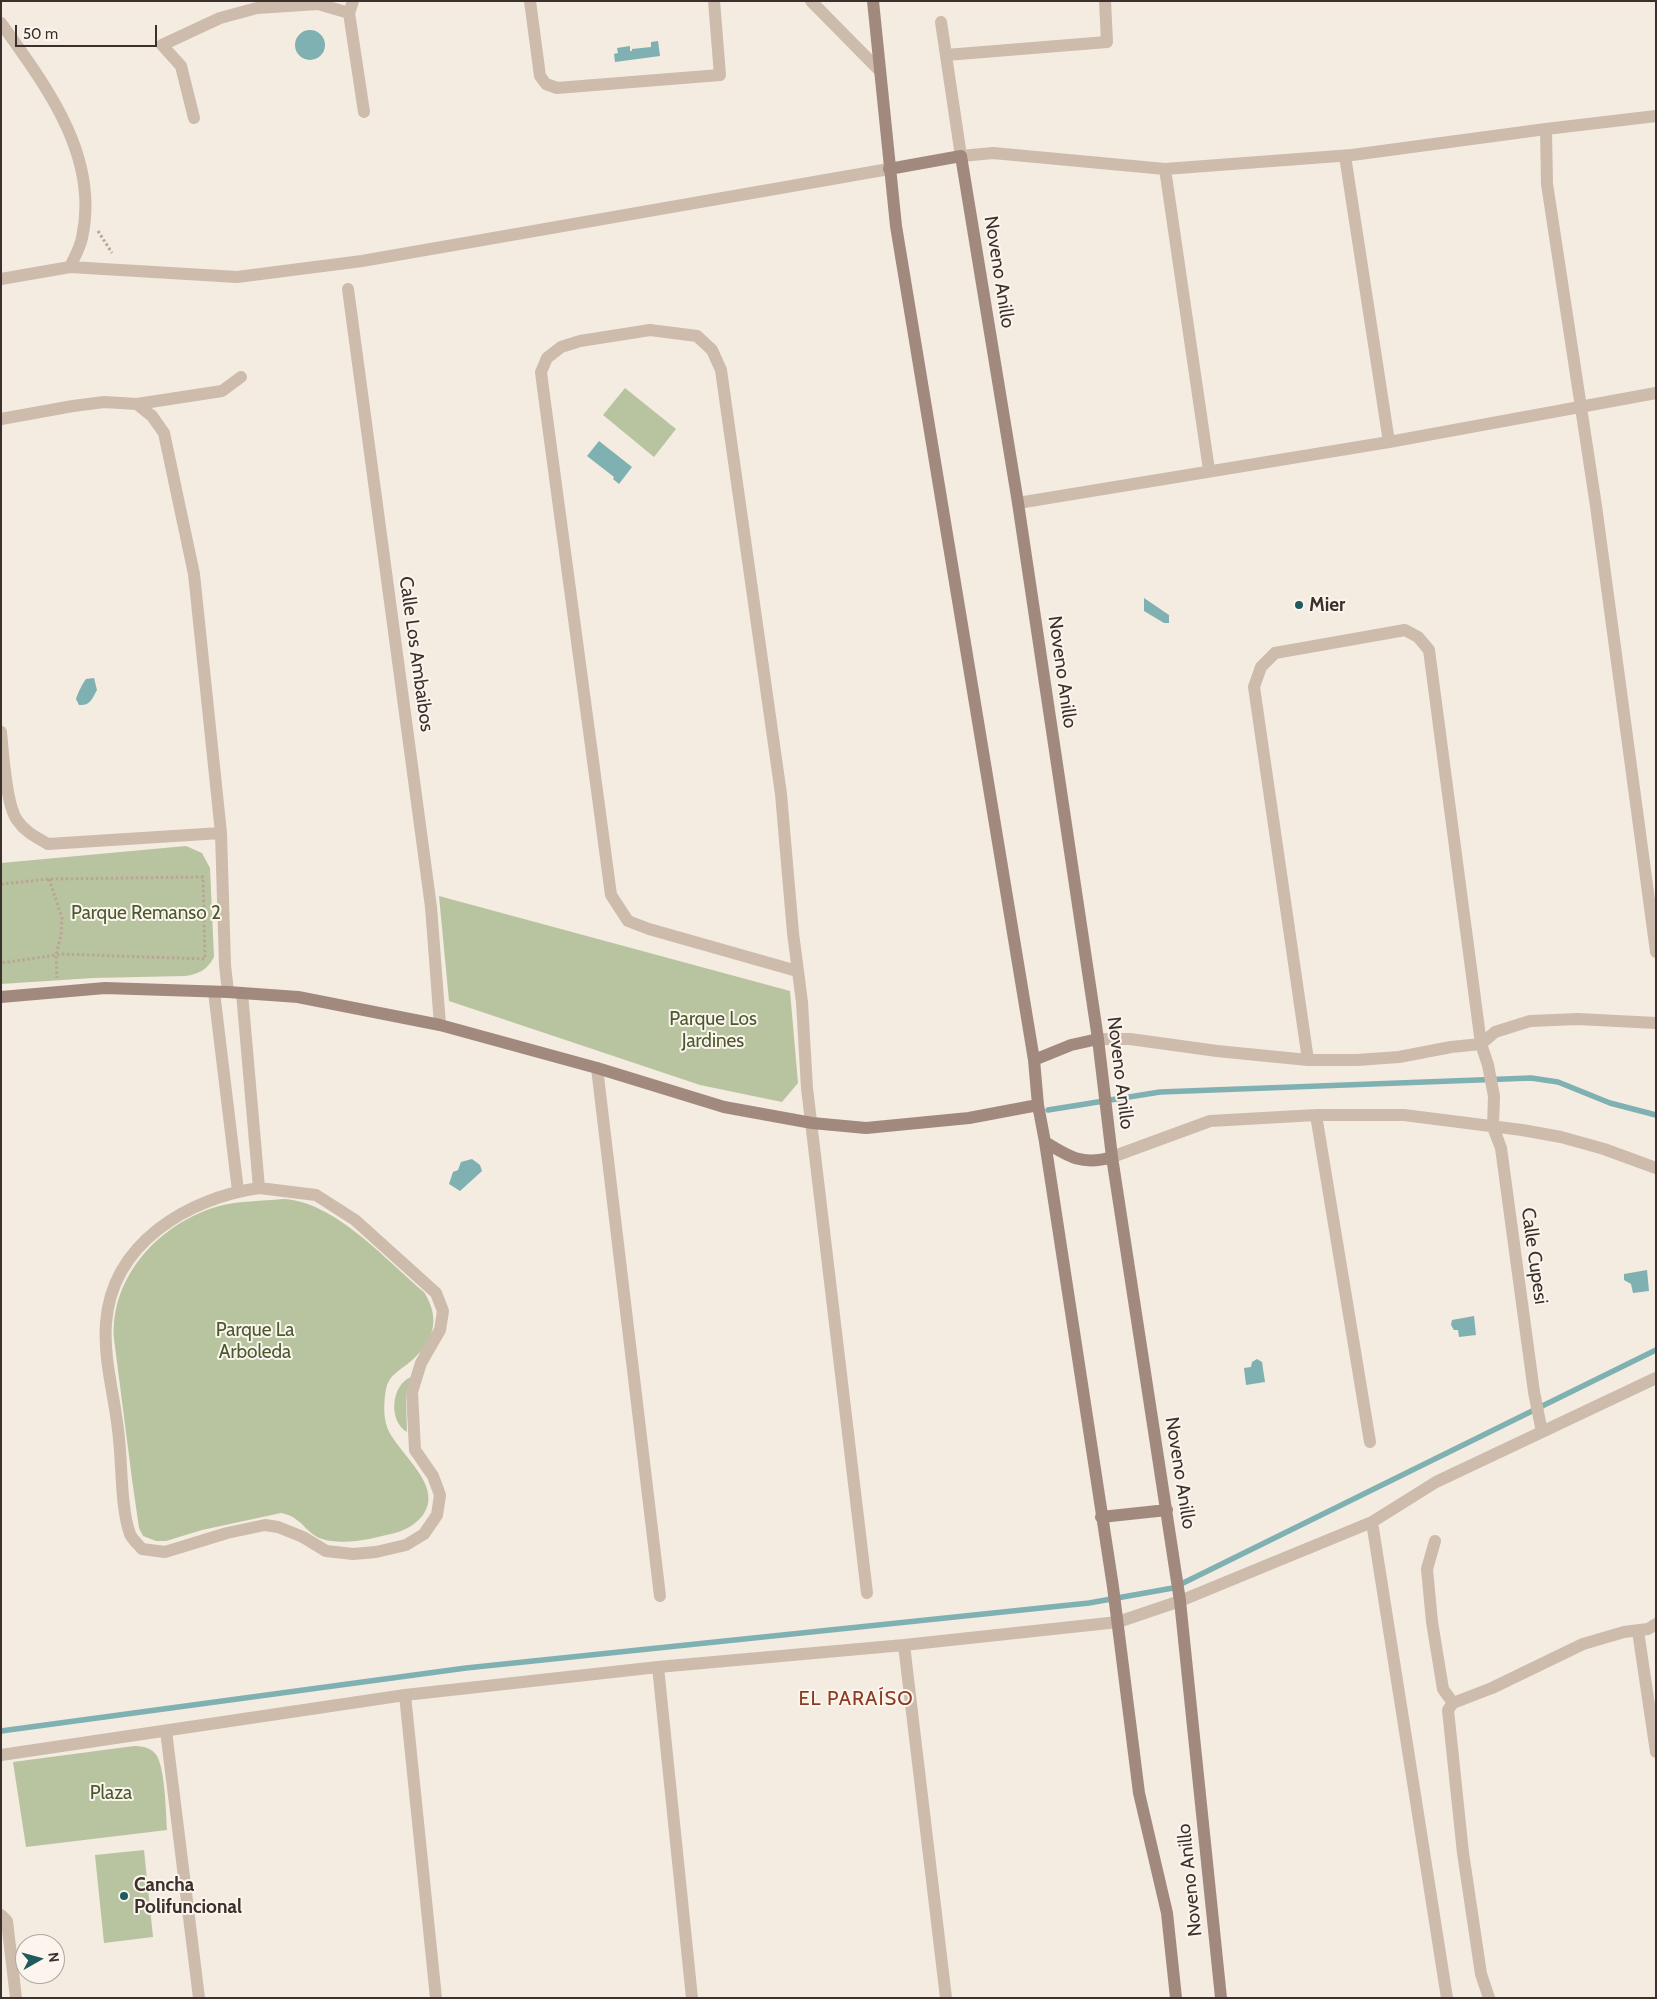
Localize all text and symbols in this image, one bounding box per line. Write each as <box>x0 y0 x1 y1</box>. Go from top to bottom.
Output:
scale bar <box>18 15 160 47</box>
text: 50 m <box>23 25 58 43</box>
street label: Noveno Anillo <box>979 214 1019 330</box>
street label: Calle Los Ambaibos <box>394 575 438 733</box>
place label: Mier <box>1309 594 1345 616</box>
marker: Mier <box>1293 599 1305 611</box>
street label: Noveno Anillo <box>1043 614 1081 730</box>
park label: Parque Remanso 2 <box>71 902 221 924</box>
park label: Parque Los Jardines <box>669 1008 757 1052</box>
street label: Noveno Anillo <box>1102 1015 1138 1131</box>
street label: Calle Cupesi <box>1516 1206 1552 1306</box>
park label: Parque La Arboleda <box>216 1319 294 1363</box>
street label: Noveno Anillo <box>1160 1415 1200 1531</box>
district label: EL PARAÍSO <box>797 1687 915 1711</box>
park label: Plaza <box>90 1782 132 1804</box>
street label: Noveno Anillo <box>1173 1822 1207 1938</box>
place label: Cancha Polifuncional <box>134 1874 242 1918</box>
marker: Cancha Polifuncional <box>118 1890 130 1902</box>
north arrow <box>15 1934 65 1984</box>
text: N <box>44 1951 63 1963</box>

